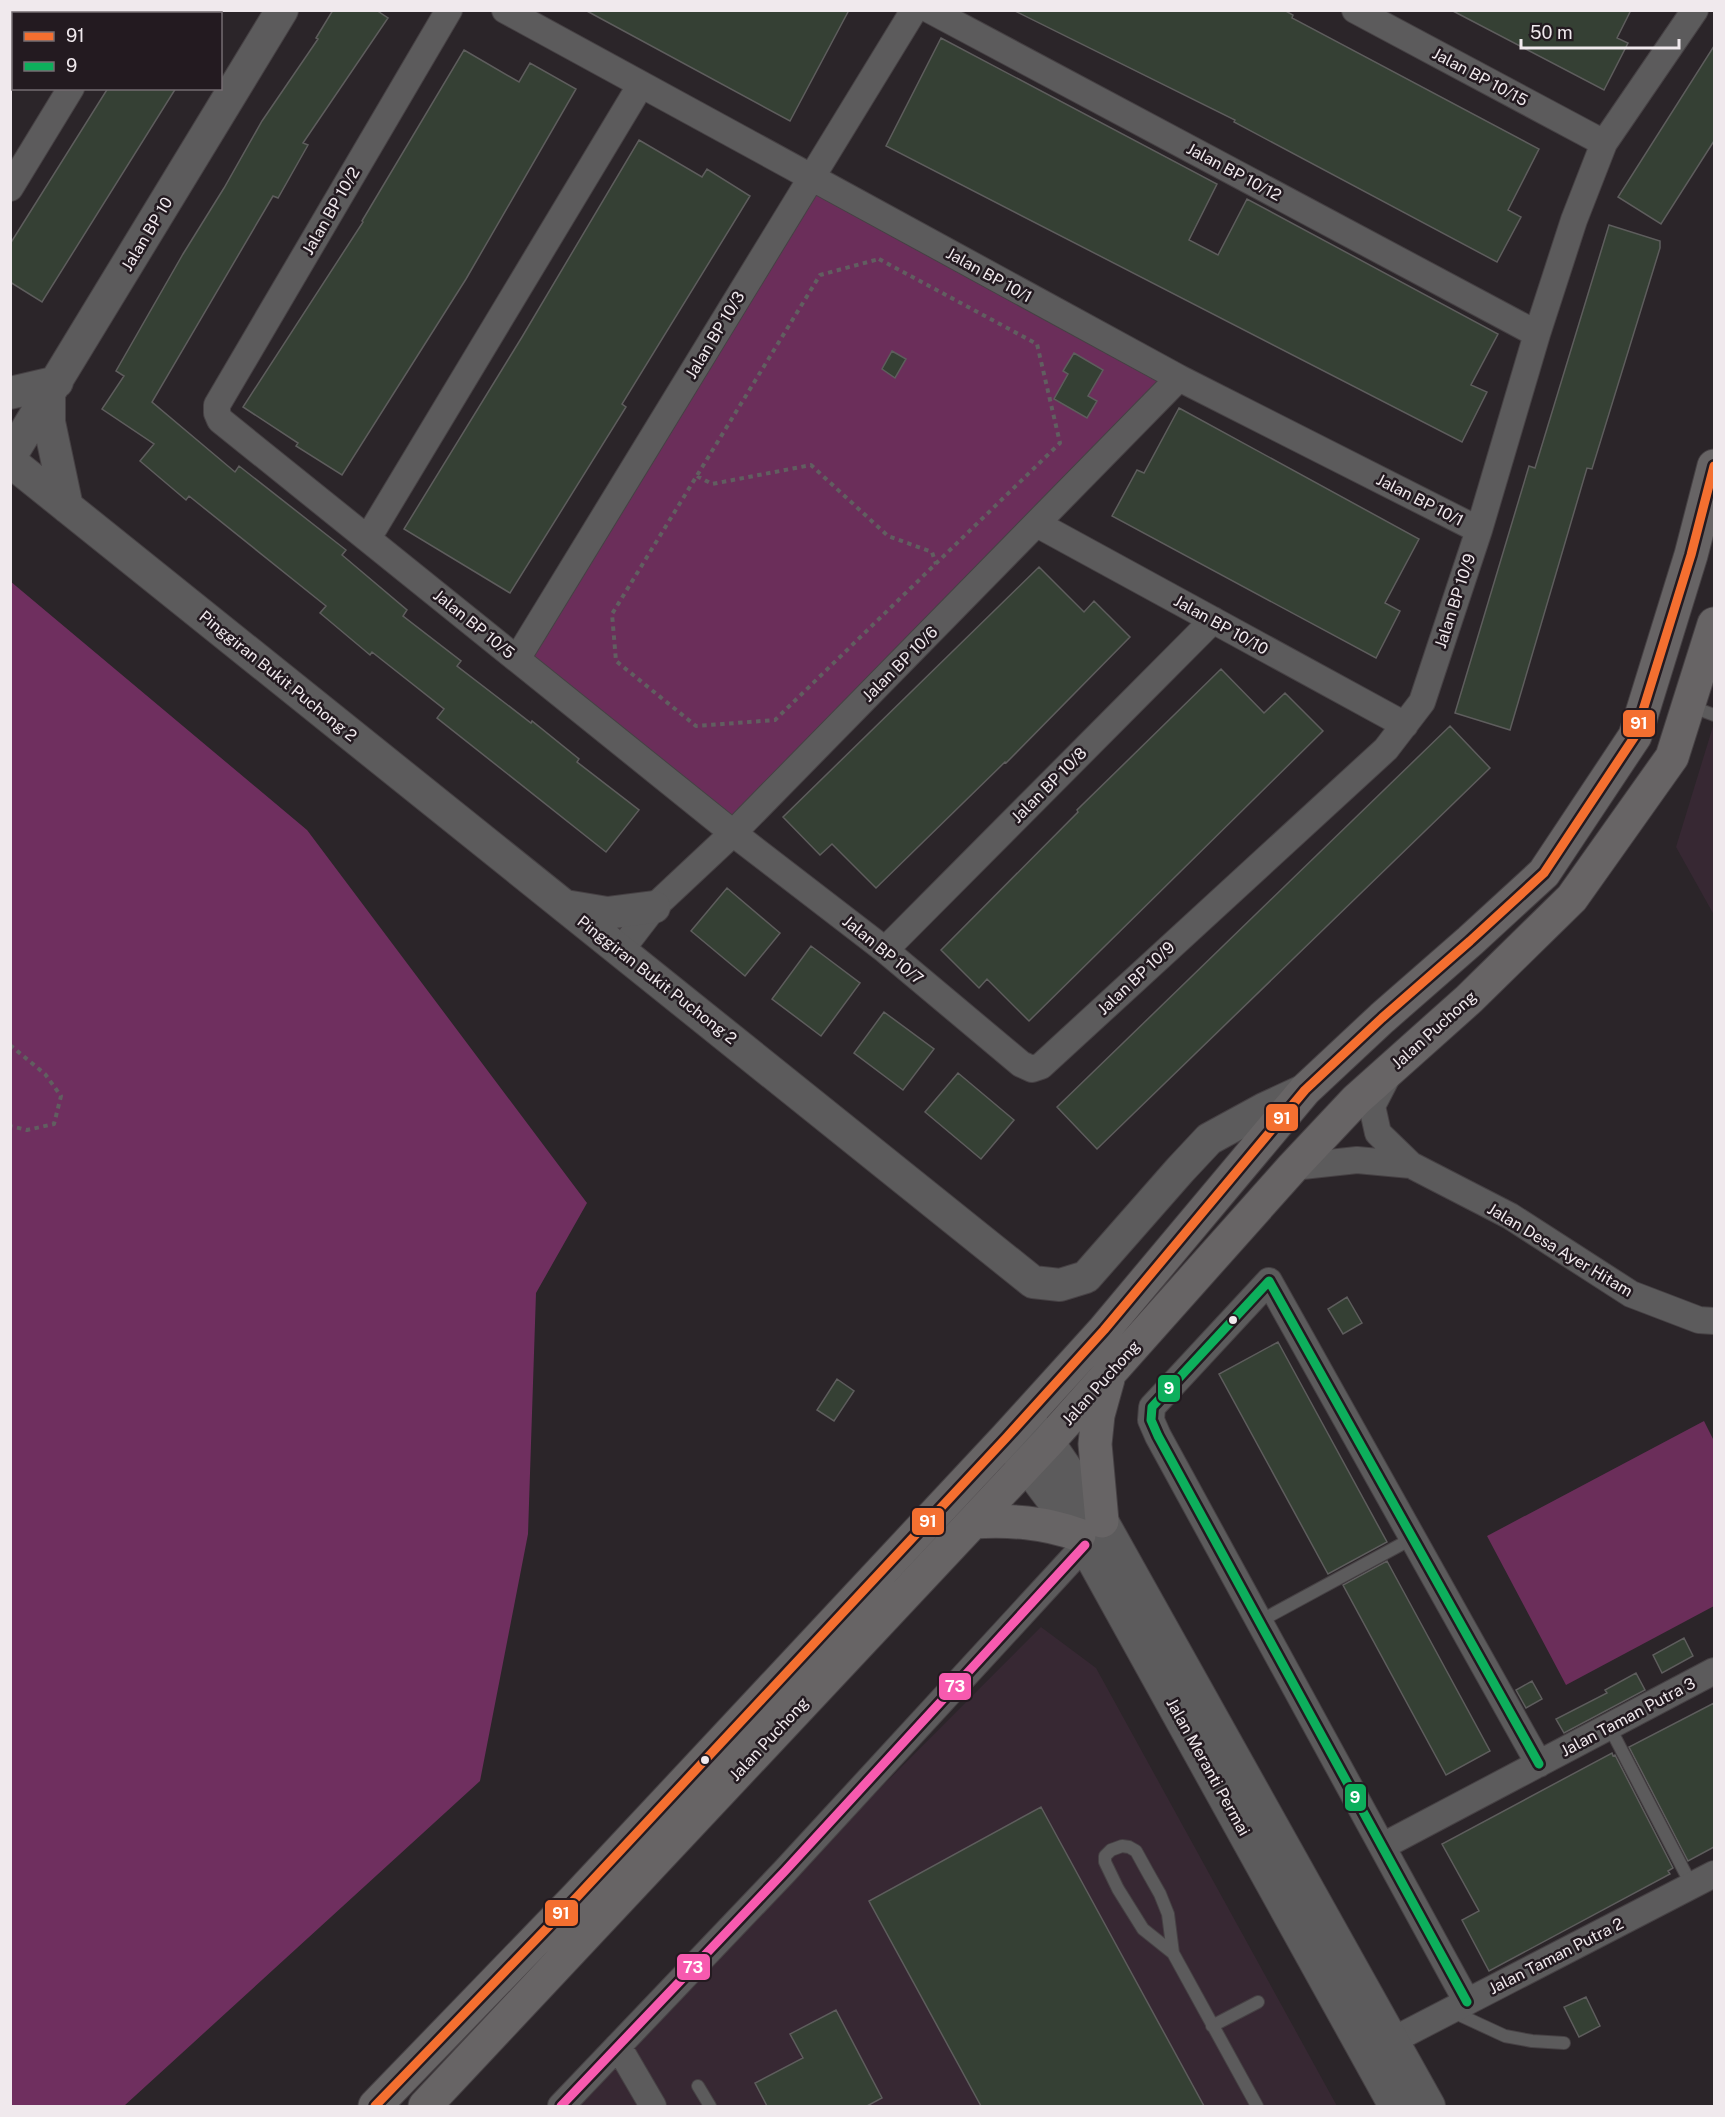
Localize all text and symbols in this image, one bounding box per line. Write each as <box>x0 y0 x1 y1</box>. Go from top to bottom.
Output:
legend <box>12 12 222 90</box>
scale bar <box>1521 12 1678 50</box>
text: 50 m <box>1530 22 1573 43</box>
text: 91 <box>66 25 85 46</box>
street label: Jalan BP 10/15 <box>1429 44 1531 110</box>
text: 9 <box>66 55 77 76</box>
street label: Jalan BP 10/12 <box>1183 139 1285 205</box>
street label: Jalan BP 10/2 <box>298 164 364 258</box>
street label: Jalan BP 10 <box>117 193 177 274</box>
street label: Jalan BP 10/1 <box>943 244 1035 306</box>
street label: Jalan BP 10/3 <box>681 288 749 382</box>
street label: Jalan BP 10/1 <box>1373 470 1467 530</box>
street label: Jalan BP 10/9 <box>1431 551 1479 651</box>
street label: Jalan BP 10/5 <box>430 586 518 662</box>
street label: Jalan BP 10/10 <box>1171 591 1272 659</box>
street label: Pinggiran Bukit Puchong 2 <box>195 607 361 745</box>
street label: Jalan BP 10/6 <box>858 622 942 706</box>
line badge: 91 <box>1622 709 1656 738</box>
text: 91 <box>1630 714 1648 733</box>
street label: Jalan BP 10/8 <box>1007 743 1091 827</box>
street label: Pinggiran Bukit Puchong 2 <box>573 912 741 1048</box>
street label: Jalan BP 10/7 <box>839 912 927 988</box>
street label: Jalan BP 10/9 <box>1093 937 1179 1019</box>
street label: Jalan Puchong <box>1388 987 1480 1073</box>
line badge: 91 <box>1265 1103 1299 1132</box>
text: 91 <box>1273 1109 1291 1128</box>
street label: Jalan Desa Ayer Hitam <box>1484 1199 1636 1301</box>
unlabelled marker <box>1227 1314 1239 1326</box>
street label: Jalan Puchong <box>1058 1337 1144 1429</box>
line badge: 9 <box>1157 1374 1181 1403</box>
text: 9 <box>1164 1379 1174 1398</box>
line badge: 91 <box>911 1507 945 1536</box>
text: 91 <box>919 1512 937 1531</box>
line badge: 73 <box>938 1672 972 1701</box>
street label: Jalan Taman Putra 3 <box>1558 1674 1698 1760</box>
text: 73 <box>945 1677 965 1696</box>
street label: Jalan Puchong <box>725 1693 813 1785</box>
street label: Jalan Meranti Permai <box>1162 1695 1254 1839</box>
unlabelled marker <box>699 1754 711 1766</box>
line badge: 9 <box>1344 1783 1367 1812</box>
text: 9 <box>1350 1788 1360 1807</box>
line badge: 91 <box>544 1899 579 1927</box>
text: 91 <box>552 1904 570 1923</box>
street label: Jalan Taman Putra 2 <box>1485 1914 1627 1998</box>
line badge: 73 <box>676 1953 711 1981</box>
text: 73 <box>683 1958 703 1977</box>

